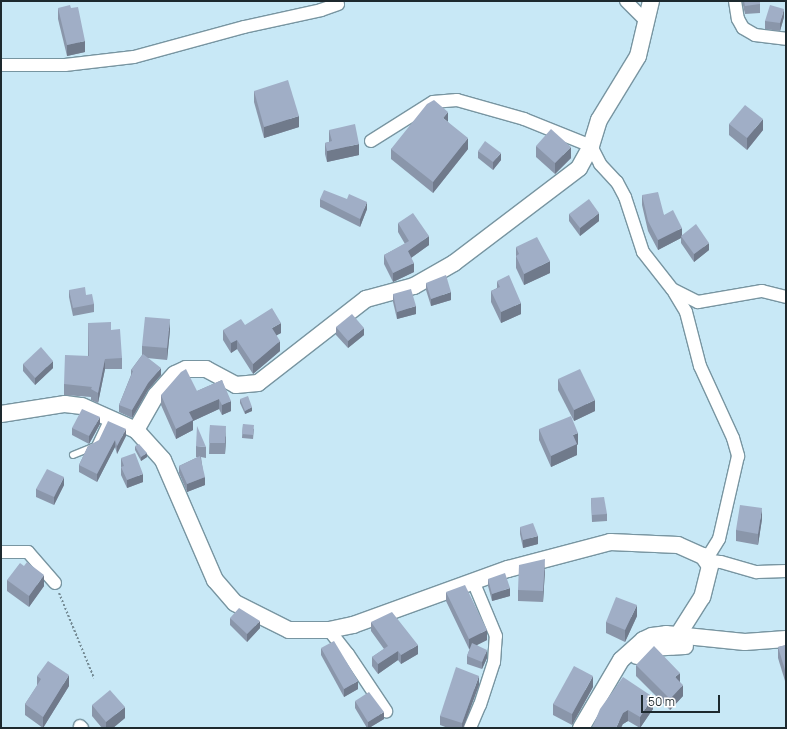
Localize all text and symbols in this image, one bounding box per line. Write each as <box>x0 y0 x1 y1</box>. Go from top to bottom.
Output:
scale bar <box>643 687 722 713</box>
text: 50 m <box>648 693 675 710</box>

